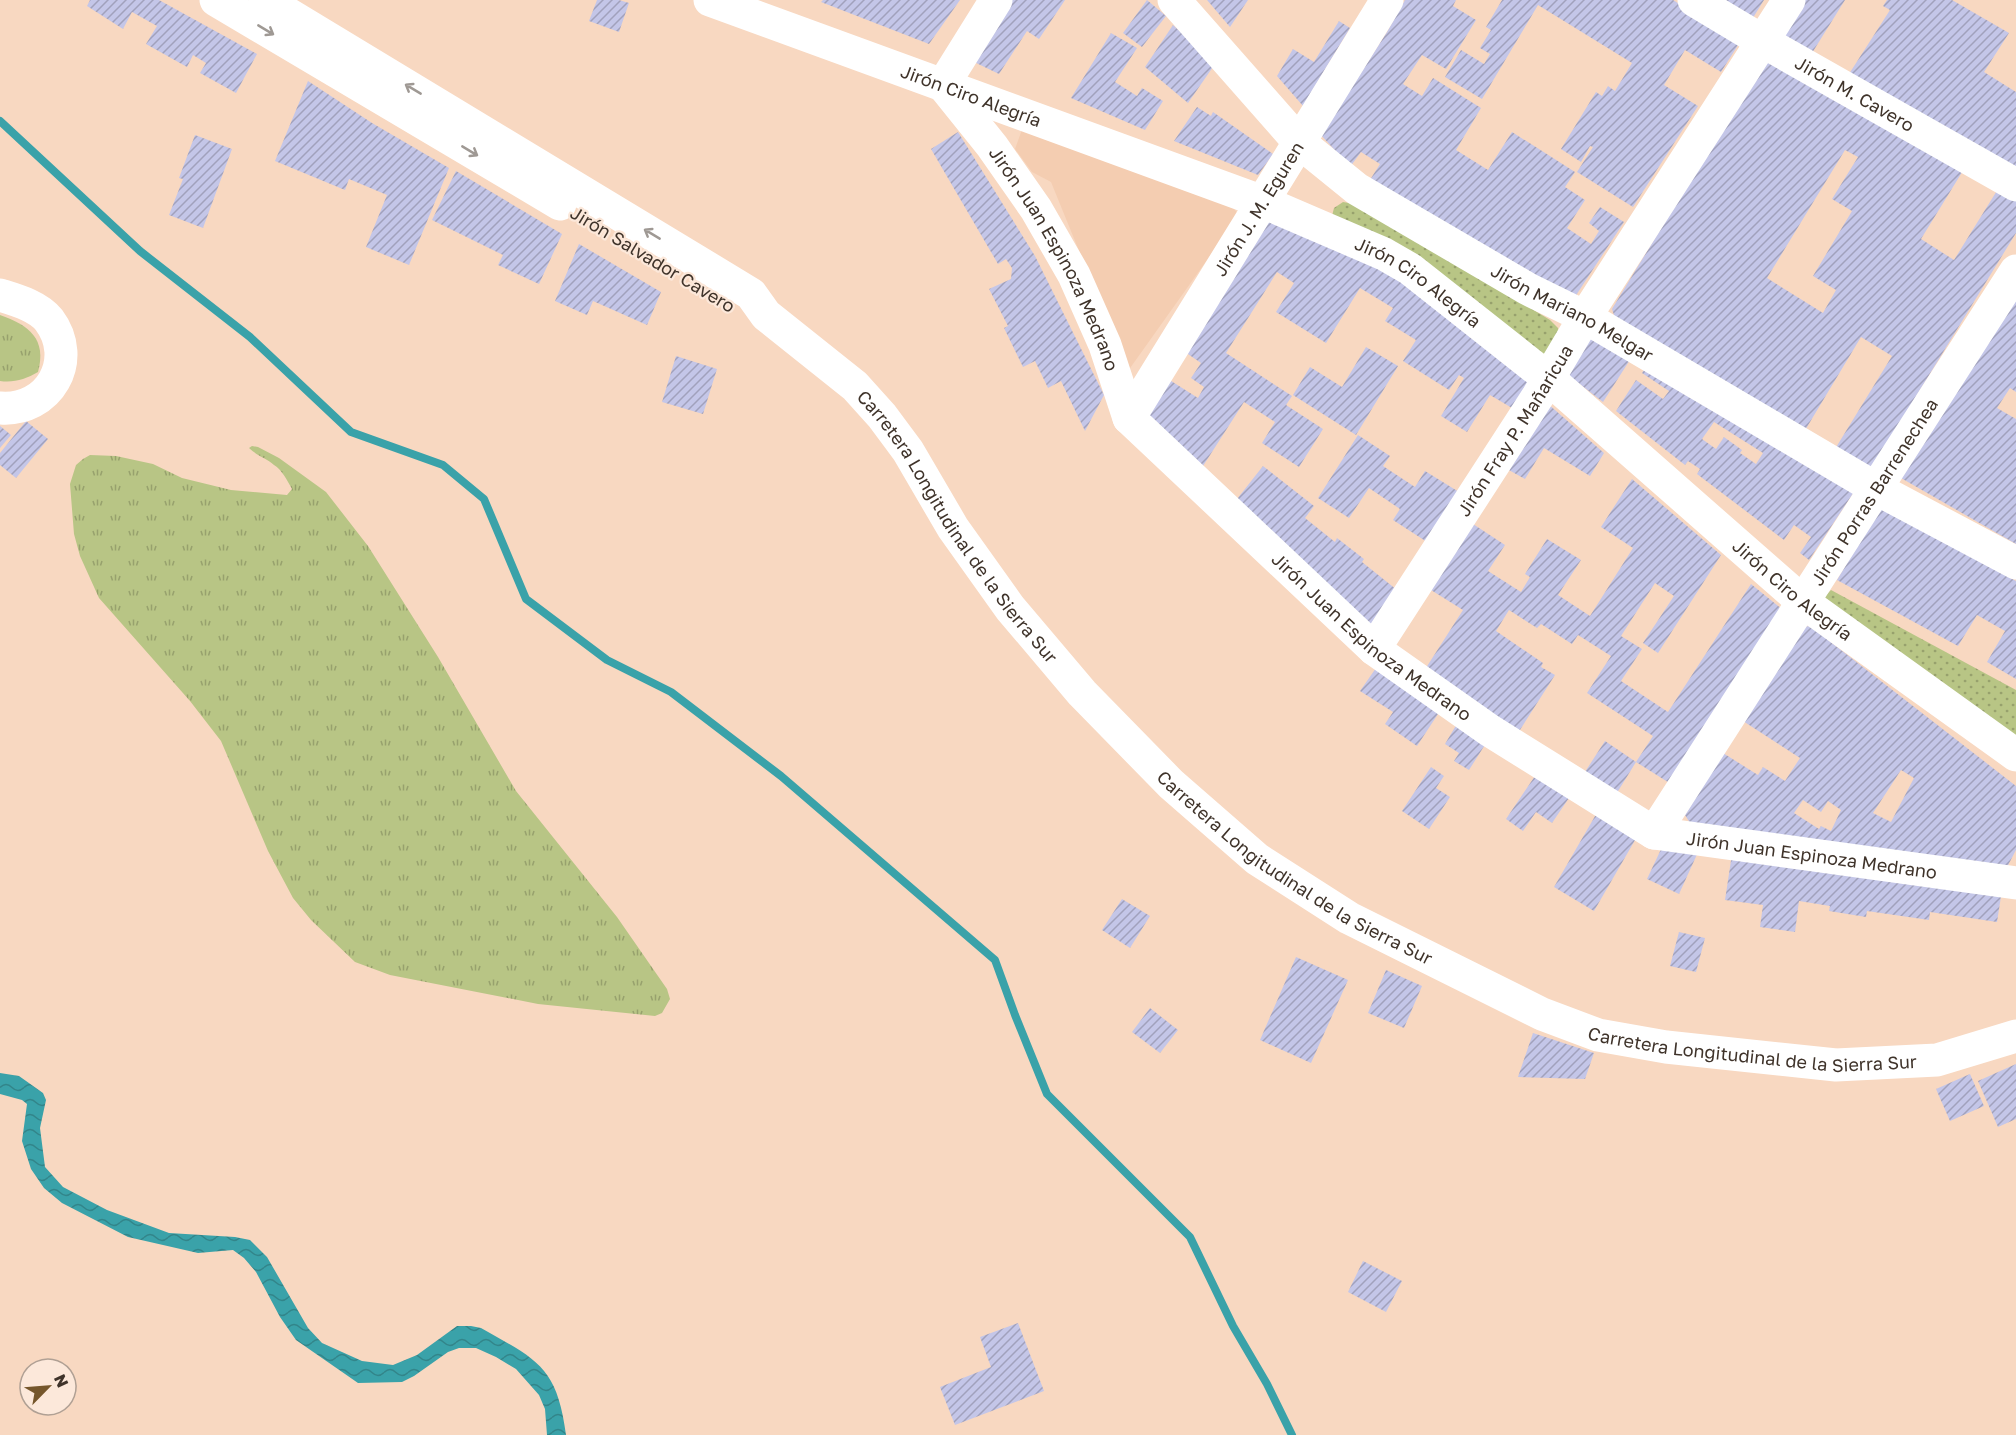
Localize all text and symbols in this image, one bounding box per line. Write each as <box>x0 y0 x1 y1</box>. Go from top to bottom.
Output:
one-way arrow <box>257 24 274 36</box>
street label: Jirón M. Cavero <box>1791 51 1918 136</box>
street label: Jirón Ciro Alegría <box>898 60 1044 131</box>
one-way arrow <box>405 83 422 95</box>
street label: Jirón J. M. Eguren <box>1208 137 1308 280</box>
street label: Jirón Juan Espinoza Medrano <box>985 142 1124 374</box>
one-way arrow <box>461 145 478 157</box>
street label: Jirón Salvador Cavero <box>567 201 739 317</box>
one-way arrow <box>644 227 661 239</box>
street label: Jirón Ciro Alegría <box>1352 232 1486 332</box>
street label: Jirón Mariano Melgar <box>1487 259 1657 366</box>
street label: Jirón Fray P. Mañaricua <box>1452 341 1577 520</box>
street label: Carretera Longitudinal de la Sierra Sur <box>853 385 1063 667</box>
street label: Jirón Porras Barrenechea <box>1806 394 1942 589</box>
street label: Jirón Ciro Alegría <box>1728 534 1857 645</box>
street label: Jirón Juan Espinoza Medrano <box>1268 548 1476 725</box>
street label: Carretera Longitudinal de la Sierra Sur <box>1153 766 1436 969</box>
street label: Jirón Juan Espinoza Medrano <box>1685 827 1939 883</box>
street label: Carretera Longitudinal de la Sierra Sur <box>1585 1021 1917 1076</box>
north arrow <box>18 1357 78 1417</box>
text: N <box>50 1371 73 1390</box>

